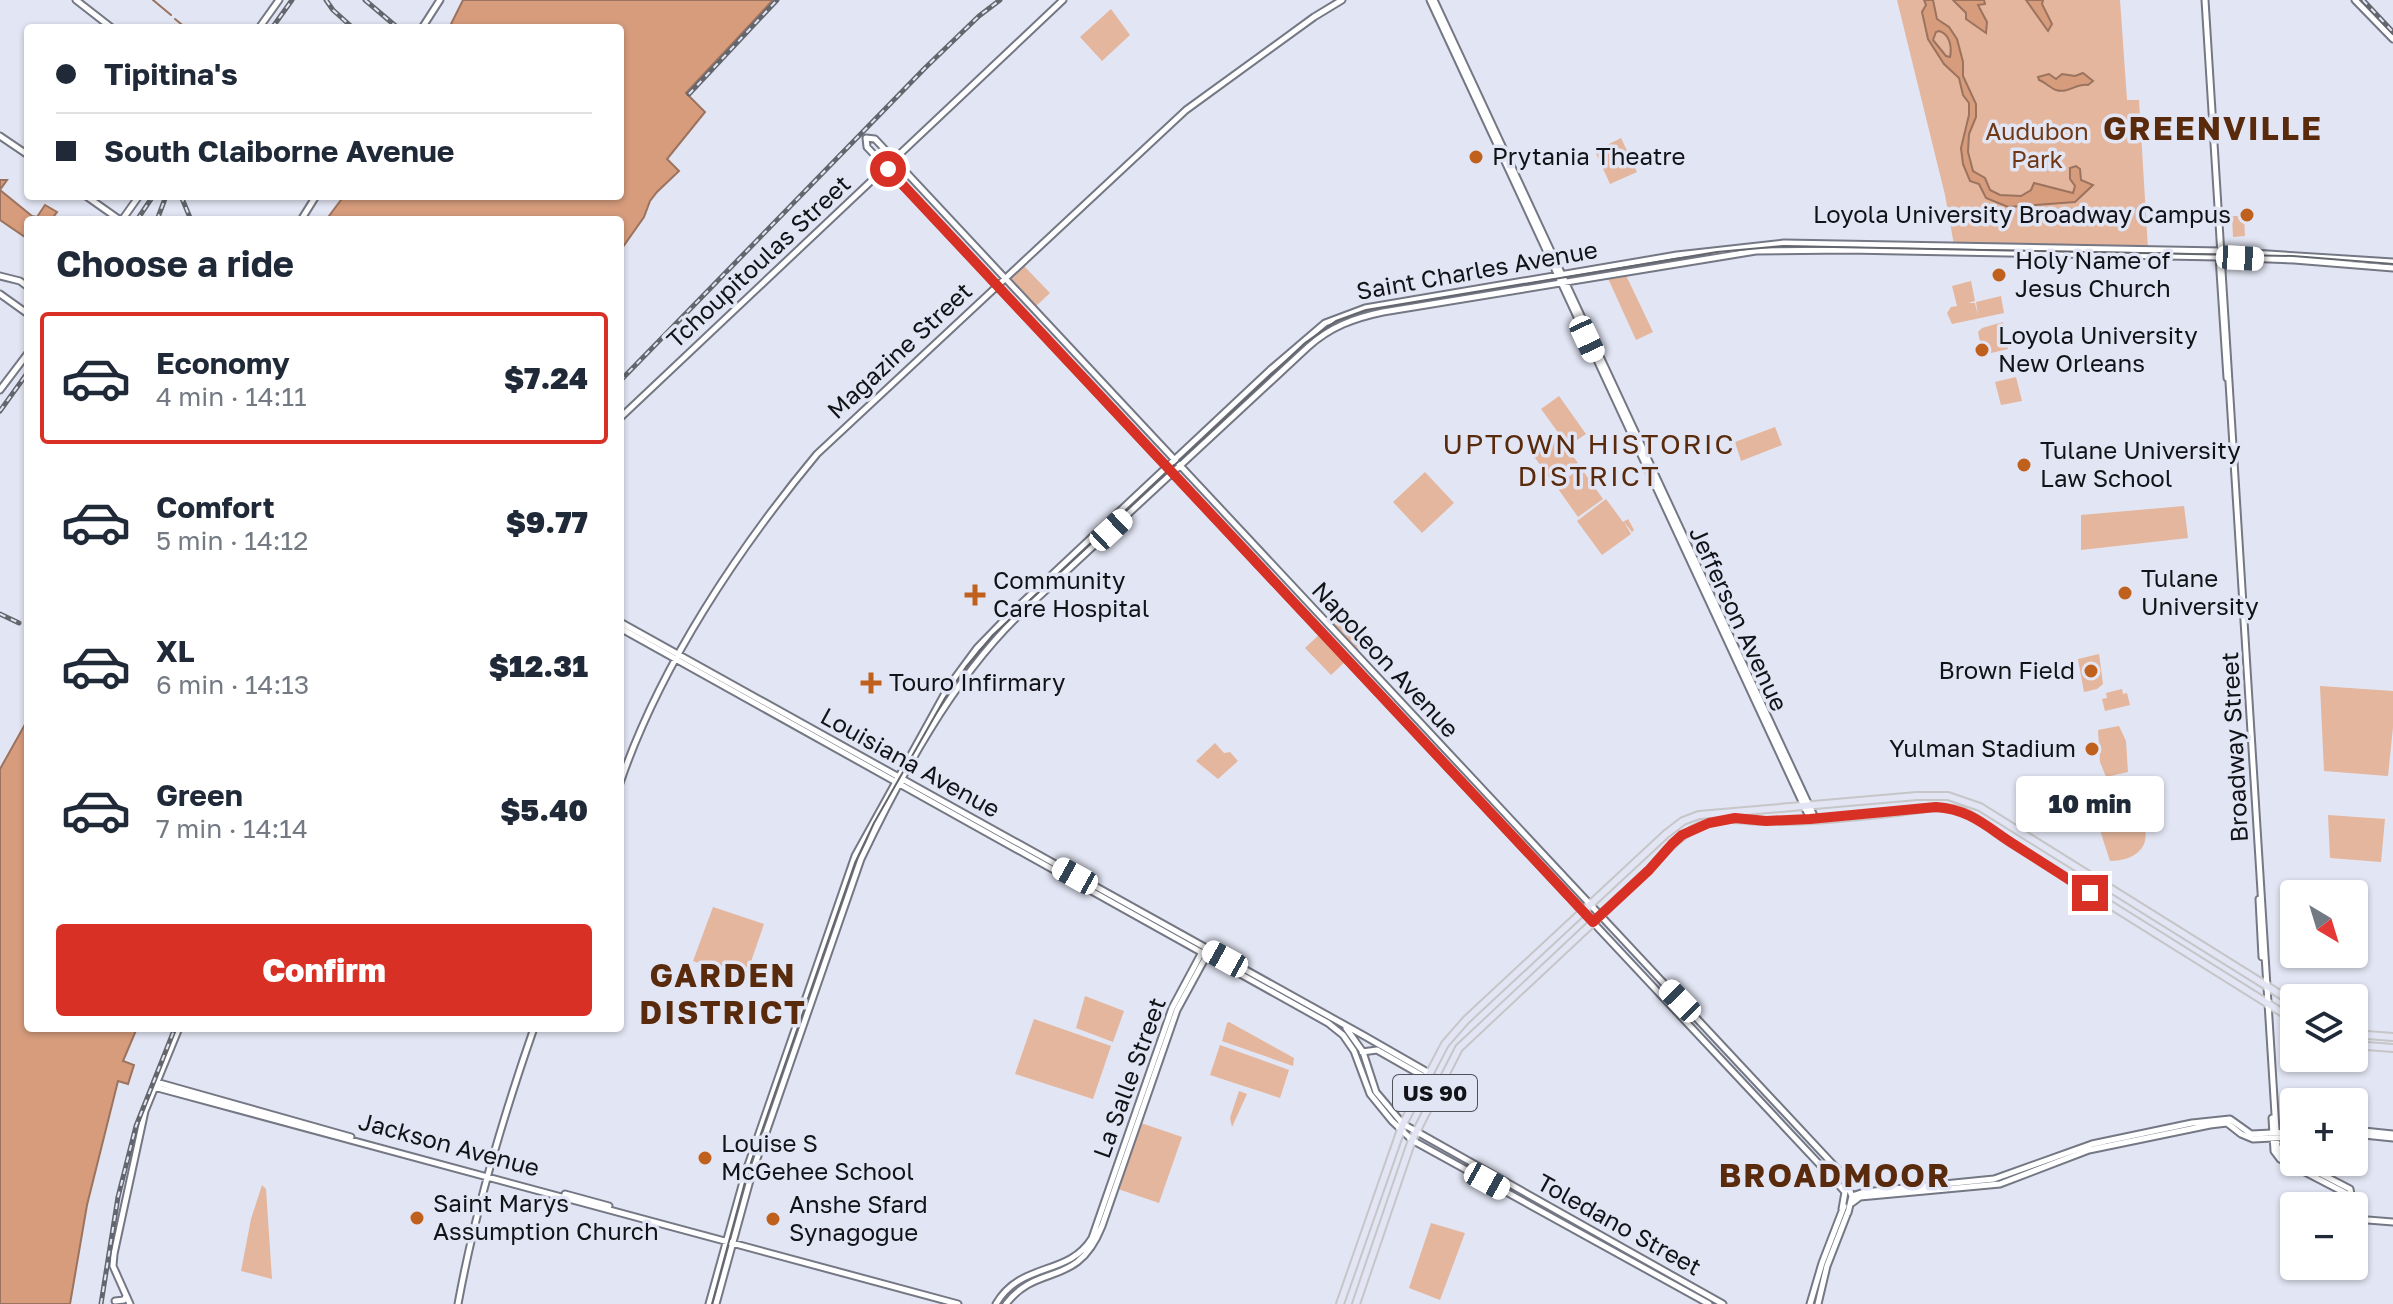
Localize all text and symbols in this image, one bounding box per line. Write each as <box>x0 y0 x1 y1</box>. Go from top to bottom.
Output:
text: Tipitina's <box>104 56 238 92</box>
district label: GREENVILLE <box>2103 109 2323 147</box>
park label: Audubon Park <box>1985 116 2089 173</box>
text: South Claiborne Avenue <box>104 133 455 169</box>
place label: Prytania Theatre <box>1492 141 1685 170</box>
marker: Prytania Theatre <box>1467 148 1485 166</box>
route start <box>870 151 906 187</box>
street label: Tchoupitoulas Street <box>660 168 856 353</box>
place label: Loyola University Broadway Campus <box>1813 199 2231 228</box>
marker: Loyola University Broadway Campus <box>2238 206 2256 224</box>
street label: Saint Charles Avenue <box>1354 234 1600 305</box>
text: Choose a ride <box>56 242 294 285</box>
place label: Holy Name of Jesus Church <box>2015 245 2171 302</box>
car <box>2215 245 2265 271</box>
marker: Holy Name of Jesus Church <box>1990 266 2008 284</box>
street label: Magazine Street <box>821 276 977 424</box>
car <box>1566 312 1608 366</box>
place label: Loyola University New Orleans <box>1998 320 2198 377</box>
marker: Loyola University New Orleans <box>1973 341 1991 359</box>
icon: car <box>60 342 132 414</box>
text: Economy <box>156 345 290 381</box>
text: $7.24 <box>504 360 588 396</box>
text: 4 min · 14:11 <box>156 381 307 412</box>
district label: UPTOWN HISTORIC DISTRICT <box>1442 427 1736 492</box>
place label: Tulane University Law School <box>2040 435 2241 492</box>
marker: Tulane University Law School <box>2015 456 2033 474</box>
icon: car <box>60 486 132 558</box>
text: Comfort <box>156 489 275 525</box>
text: $9.77 <box>506 504 588 540</box>
car <box>1085 505 1137 555</box>
street label: Jefferson Avenue <box>1684 521 1795 715</box>
text: 5 min · 14:12 <box>156 525 308 556</box>
place label: Tulane University <box>2141 563 2259 620</box>
place label: Community Care Hospital <box>993 565 1149 622</box>
street label: Napoleon Avenue <box>1307 575 1466 743</box>
marker: Community Care Hospital <box>964 584 986 606</box>
marker: Tulane University <box>2116 584 2134 602</box>
icon: car <box>60 630 132 702</box>
text: XL <box>156 633 195 669</box>
text: $12.31 <box>489 648 588 684</box>
street label: Broadway Street <box>2214 651 2253 843</box>
place label: Brown Field <box>1939 655 2075 684</box>
marker: Brown Field <box>2082 662 2100 680</box>
place label: Touro Infirmary <box>889 667 1065 696</box>
text: 6 min · 14:13 <box>156 669 309 700</box>
marker: Touro Infirmary <box>860 672 882 694</box>
street label: Louisiana Avenue <box>816 700 1005 823</box>
place label: Yulman Stadium <box>1889 733 2076 762</box>
marker: Yulman Stadium <box>2083 740 2101 758</box>
icon: car <box>60 774 132 846</box>
text: Green <box>156 777 243 813</box>
callout: 10 min <box>2016 777 2164 833</box>
text: 10 min <box>2048 788 2132 819</box>
text: $5.40 <box>500 792 588 828</box>
text: 7 min · 14:14 <box>156 813 308 844</box>
car <box>1048 854 1102 898</box>
route end <box>2072 875 2108 911</box>
north arrow <box>2280 880 2368 968</box>
map controls <box>2280 880 2368 1280</box>
button: Confirm <box>56 924 592 1016</box>
car <box>1198 937 1252 981</box>
district label: GARDEN DISTRICT <box>639 956 807 1031</box>
car <box>1655 975 1705 1027</box>
button: layers <box>2280 984 2368 1072</box>
street label: La Salle Street <box>1086 993 1171 1162</box>
road number: US 90 <box>1393 1075 1477 1111</box>
button: + <box>2280 1088 2368 1176</box>
street label: Jackson Avenue <box>356 1105 543 1182</box>
place label: Louise S McGehee School <box>721 1128 914 1185</box>
marker: Louise S McGehee School <box>696 1149 714 1167</box>
district label: BROADMOOR <box>1719 1156 1951 1194</box>
car <box>1460 1159 1514 1203</box>
street label: Toledano Street <box>1533 1167 1707 1281</box>
place label: Saint Marys Assumption Church <box>433 1188 659 1245</box>
place label: Anshe Sfard Synagogue <box>789 1189 928 1246</box>
button: − <box>2280 1192 2368 1280</box>
marker: Saint Marys Assumption Church <box>408 1209 426 1227</box>
marker: Anshe Sfard Synagogue <box>764 1210 782 1228</box>

